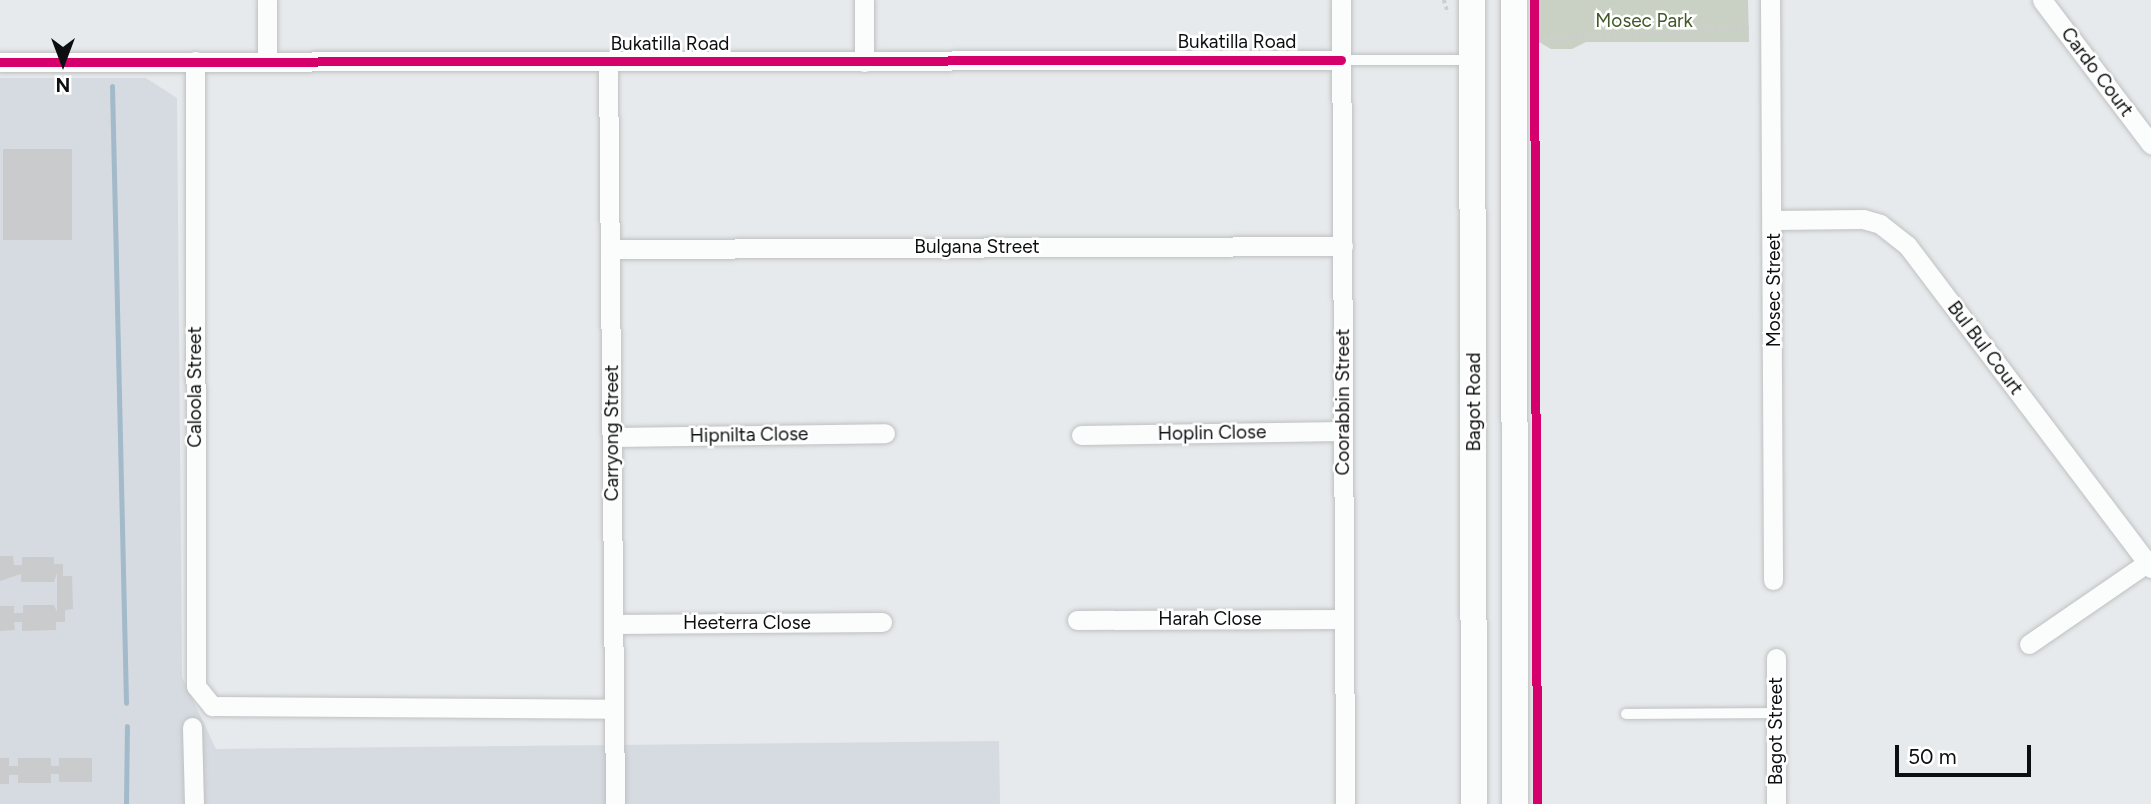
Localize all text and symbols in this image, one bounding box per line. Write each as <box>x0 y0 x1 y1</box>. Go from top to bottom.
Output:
park label: Mosec Park <box>1595 10 1693 32</box>
street label: Cardo Court <box>2056 23 2138 121</box>
north arrow <box>28 28 98 98</box>
street label: Bukatilla Road <box>1178 31 1296 53</box>
street label: Bukatilla Road <box>611 33 729 55</box>
text: N <box>56 73 70 96</box>
street label: Mosec Street <box>1763 233 1785 347</box>
street label: Bulgana Street <box>914 236 1040 258</box>
street label: Bul Bul Court <box>1942 297 2028 399</box>
street label: Caloola Street <box>184 326 206 448</box>
street label: Coorabbin Street <box>1332 328 1354 476</box>
street label: Bagot Road <box>1463 352 1485 452</box>
street label: Carryong Street <box>601 365 623 501</box>
street label: Hoplin Close <box>1158 421 1266 445</box>
street label: Hipnilta Close <box>689 423 809 447</box>
street label: Harah Close <box>1158 608 1262 630</box>
street label: Heeterra Close <box>683 612 811 634</box>
street label: Bagot Street <box>1765 677 1787 785</box>
scale bar <box>1899 730 2036 774</box>
text: 50 m <box>1908 744 1957 769</box>

